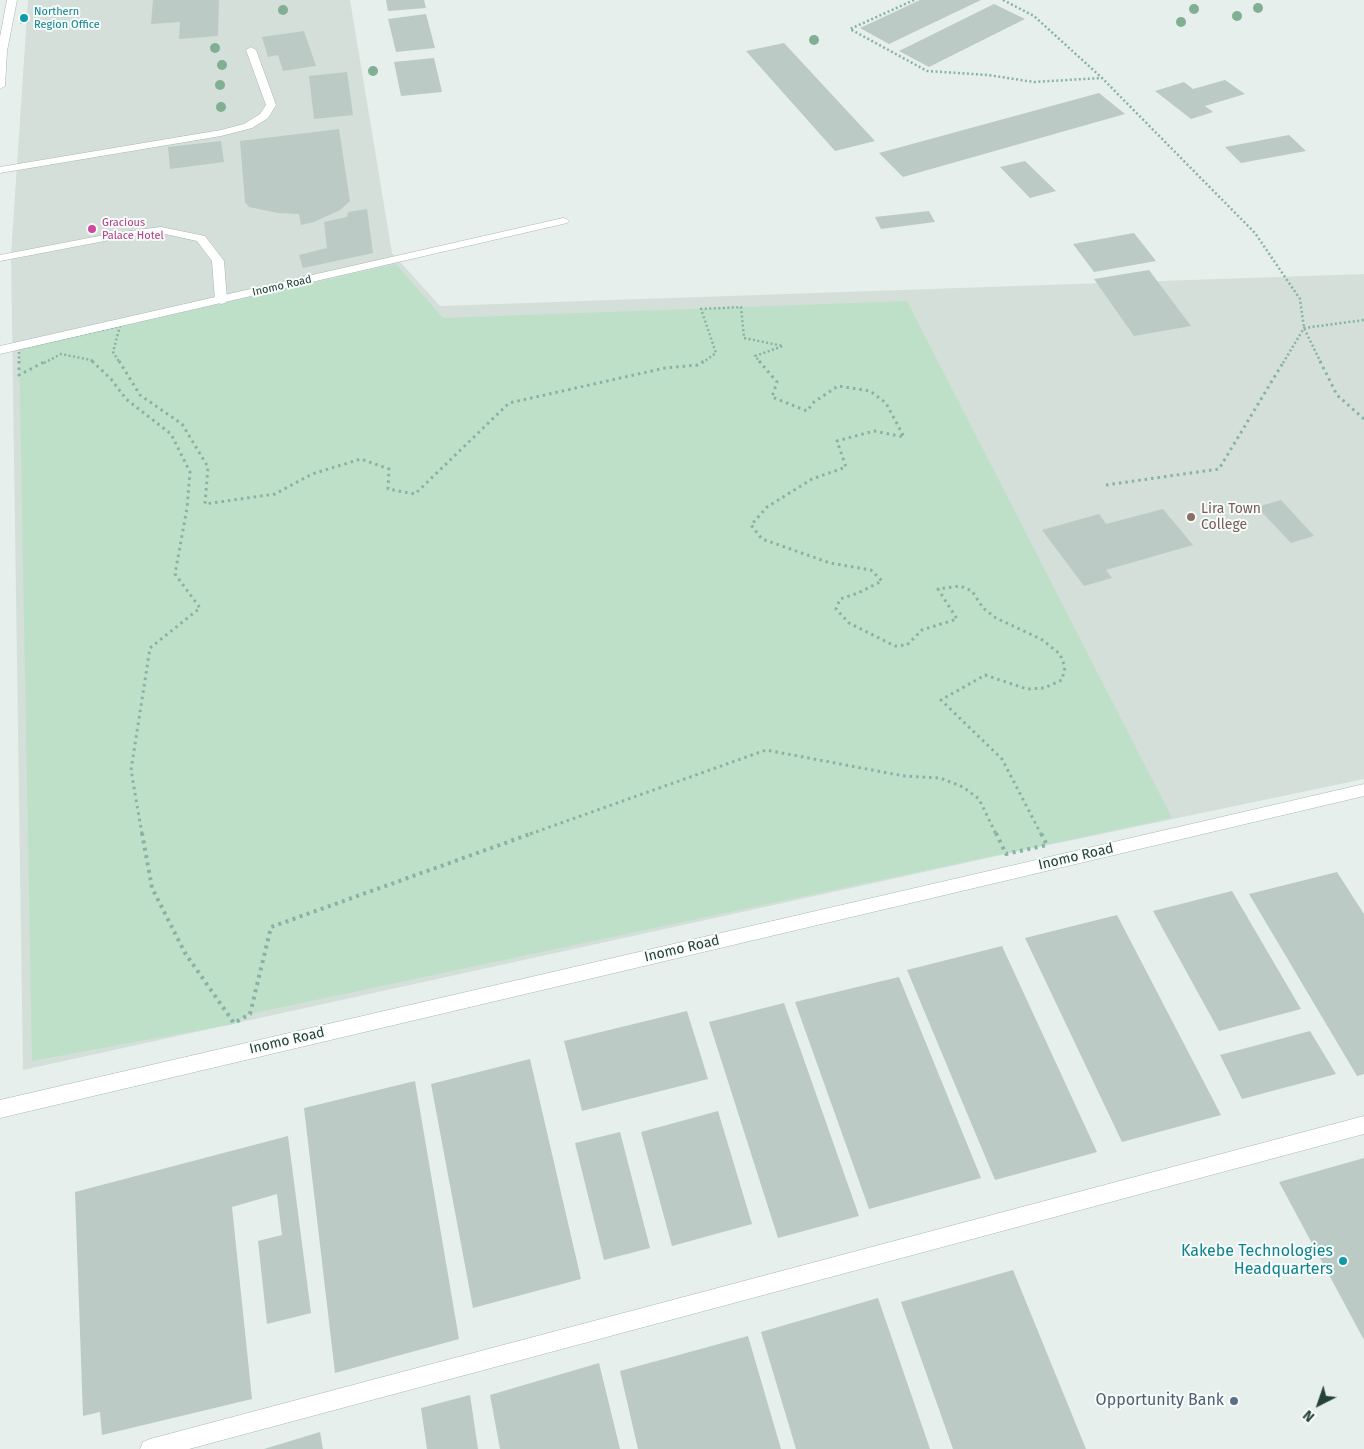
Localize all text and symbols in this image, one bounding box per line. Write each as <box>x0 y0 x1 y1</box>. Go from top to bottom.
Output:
place label: Northern Region Office <box>34 5 100 31</box>
marker: Northern Region Office <box>18 12 30 24</box>
place label: Gracious Palace Hotel <box>102 216 164 242</box>
marker: Gracious Palace Hotel <box>86 223 98 235</box>
street label: Inomo Road <box>251 273 313 299</box>
place label: Lira Town College <box>1201 501 1261 534</box>
marker: Lira Town College <box>1185 511 1197 523</box>
street label: Inomo Road <box>1037 840 1115 874</box>
street label: Inomo Road <box>643 932 721 966</box>
street label: Inomo Road <box>248 1024 326 1058</box>
place label: Kakebe Technologies Headquarters <box>1181 1242 1333 1280</box>
marker: Kakebe Technologies Headquarters <box>1337 1255 1349 1267</box>
north arrow <box>1294 1379 1344 1429</box>
place label: Opportunity Bank <box>1096 1391 1224 1411</box>
marker: Opportunity Bank <box>1228 1395 1240 1407</box>
text: N <box>1300 1406 1318 1425</box>

